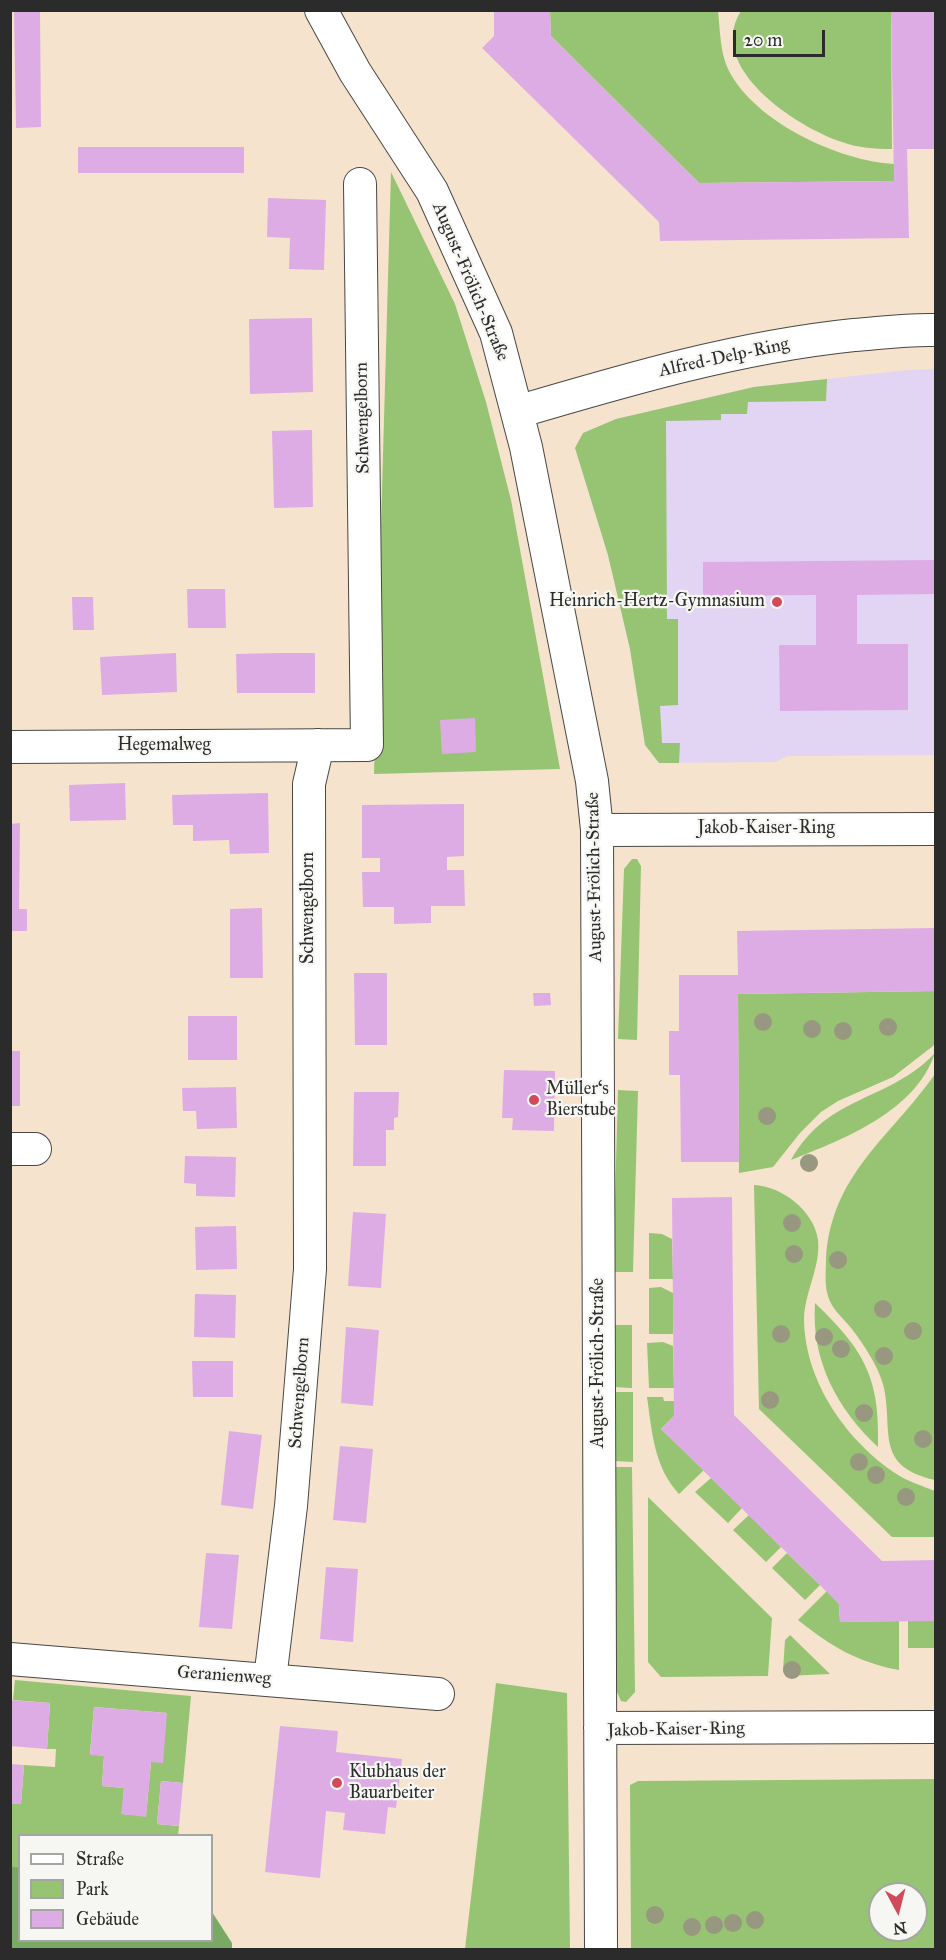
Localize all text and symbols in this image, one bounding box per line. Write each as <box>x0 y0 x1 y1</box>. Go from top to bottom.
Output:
scale bar <box>736 18 828 56</box>
text: 20 m <box>744 29 782 51</box>
street label: August-Frölich-Straße <box>427 200 513 364</box>
street label: Alfred-Delp-Ring <box>657 334 791 382</box>
street label: Schwengelborn <box>351 362 375 474</box>
place label: Heinrich-Hertz-Gymnasium <box>549 591 765 613</box>
marker: Heinrich-Hertz-Gymnasium <box>770 595 784 609</box>
street label: Hegemalweg <box>117 735 211 757</box>
street label: August-Frölich-Straße <box>583 792 607 962</box>
street label: Jakob-Kaiser-Ring <box>697 818 835 840</box>
street label: Schwengelborn <box>298 852 320 964</box>
place label: Müller‘s Bierstube <box>546 1079 616 1122</box>
marker: Müller‘s Bierstube <box>527 1093 541 1107</box>
street label: August-Frölich-Straße <box>588 1278 610 1448</box>
street label: Schwengelborn <box>285 1337 315 1449</box>
street label: Geranienweg <box>176 1662 272 1690</box>
street label: Jakob-Kaiser-Ring <box>607 1718 745 1742</box>
place label: Klubhaus der Bauarbeiter <box>349 1762 446 1804</box>
marker: Klubhaus der Bauarbeiter <box>330 1776 344 1790</box>
legend <box>18 1834 213 1942</box>
text: Straße <box>76 1848 124 1870</box>
text: Park <box>76 1878 109 1900</box>
north arrow <box>868 1882 928 1942</box>
text: Gebäude <box>76 1908 139 1930</box>
text: N <box>892 1918 908 1939</box>

